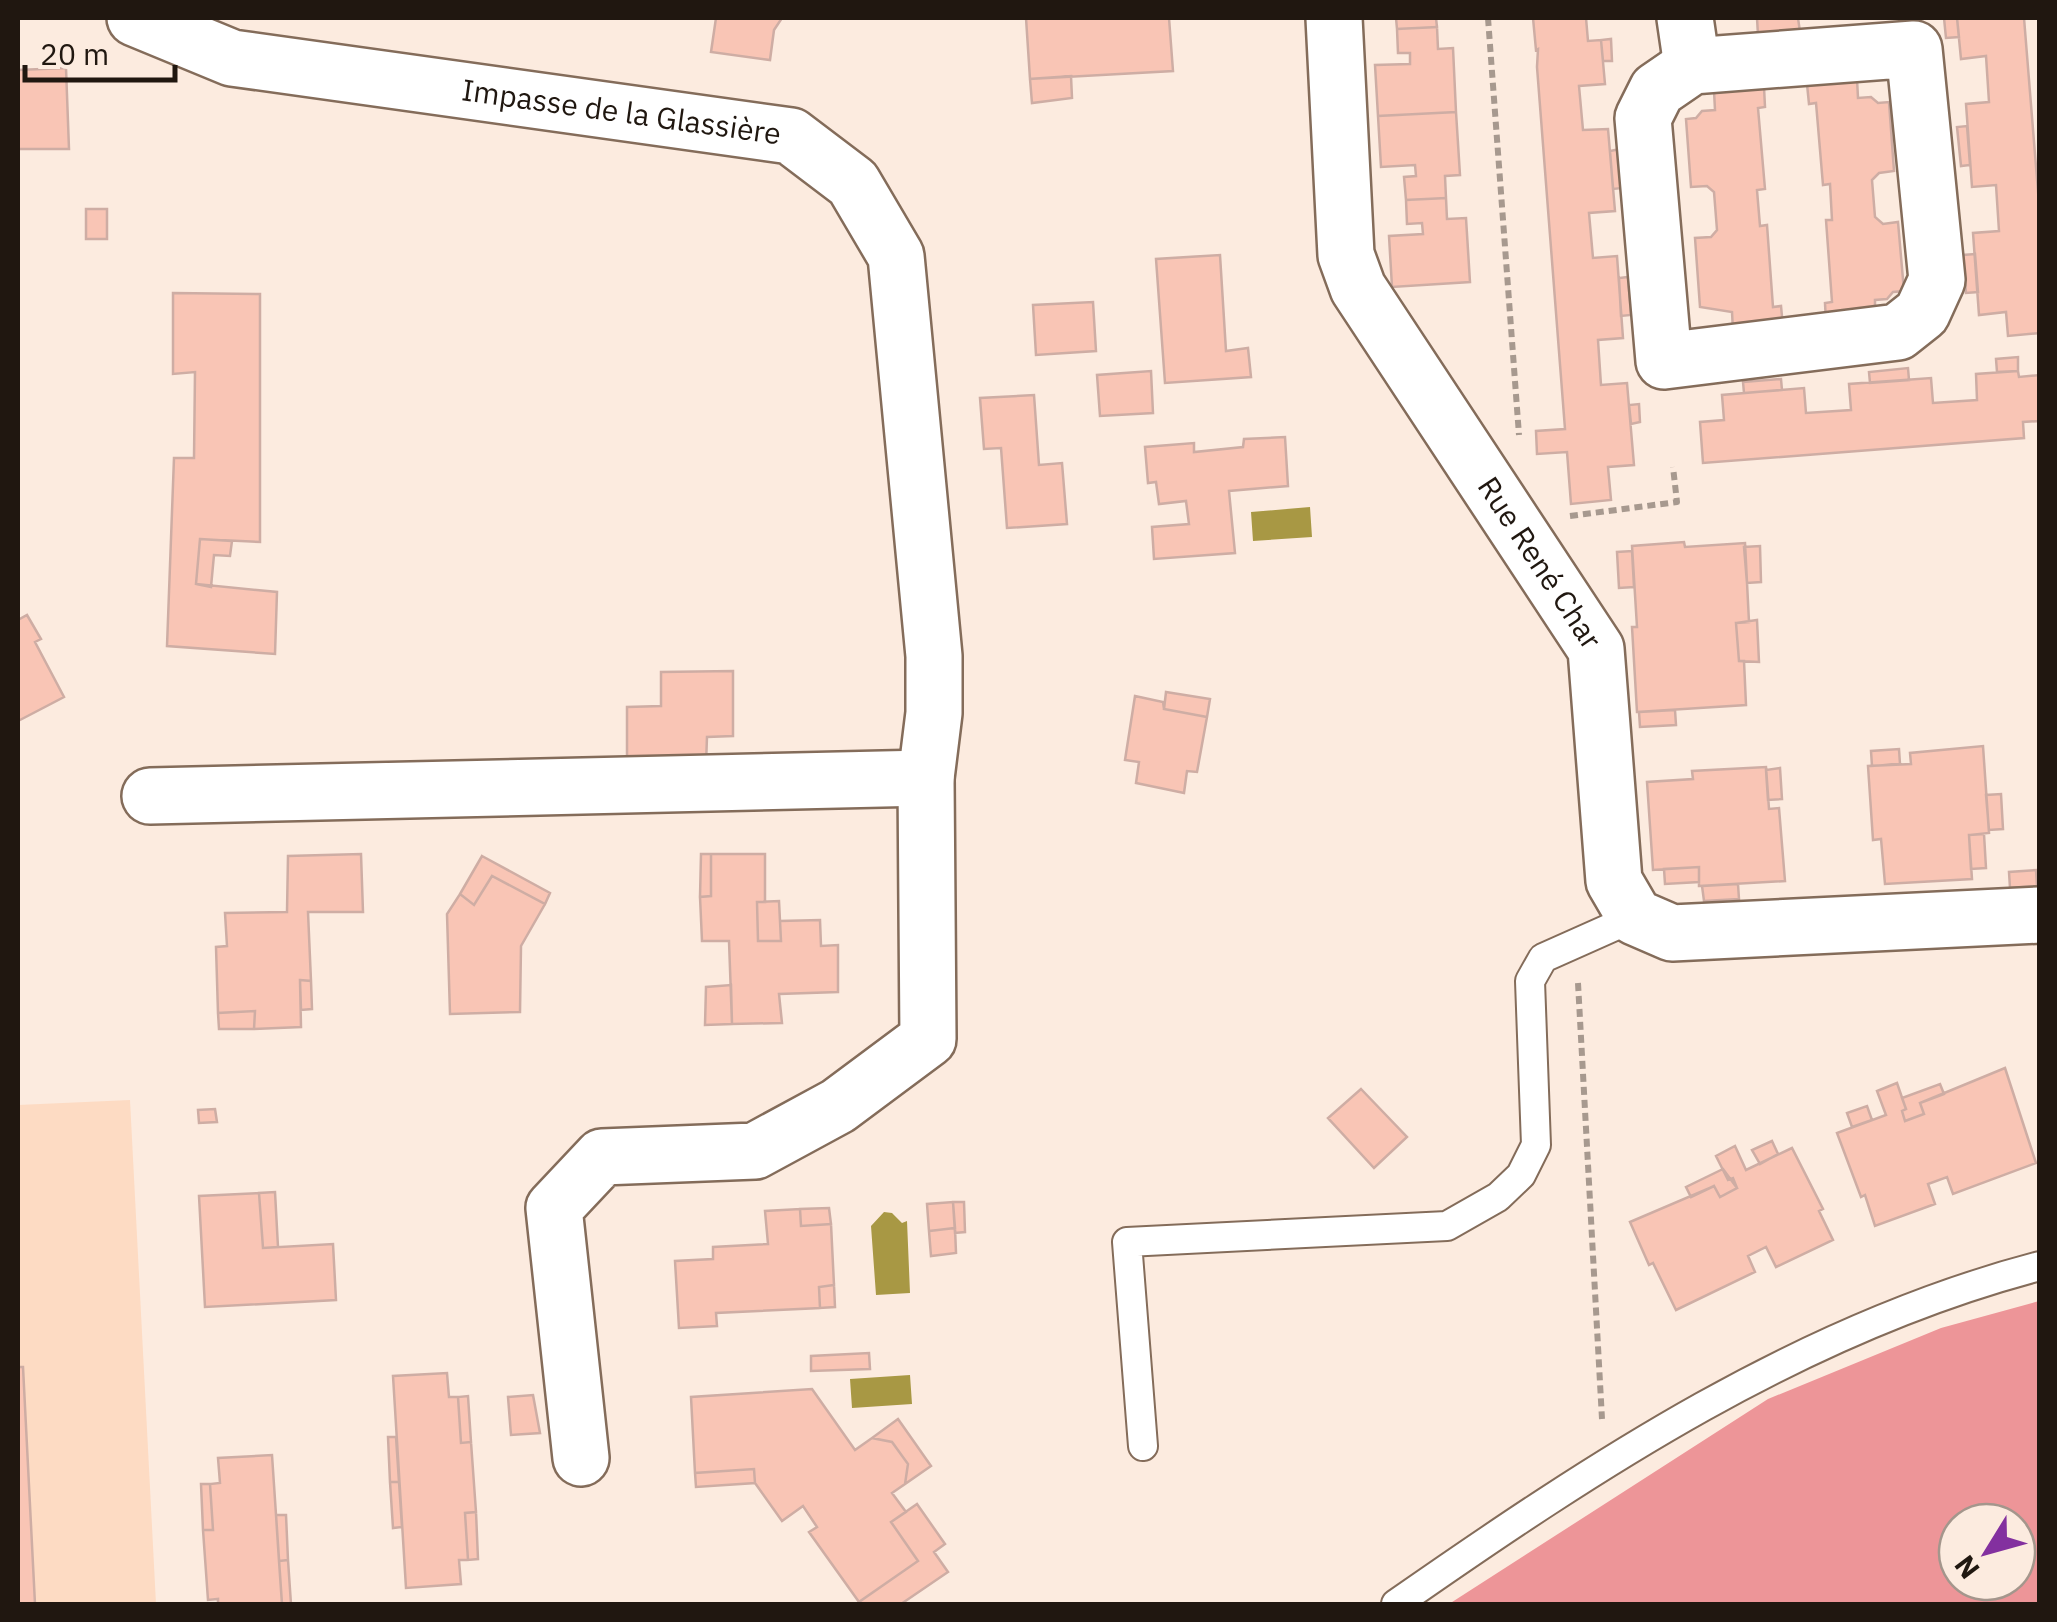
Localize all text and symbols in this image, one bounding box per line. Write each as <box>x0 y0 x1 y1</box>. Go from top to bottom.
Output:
scale bar <box>25 20 175 82</box>
text: 20 m <box>40 34 109 73</box>
street label: Impasse de la Glassière <box>459 69 784 152</box>
street label: Rue René Char <box>1470 469 1612 656</box>
north arrow <box>1937 1502 2037 1602</box>
text: N <box>1946 1548 1988 1587</box>

